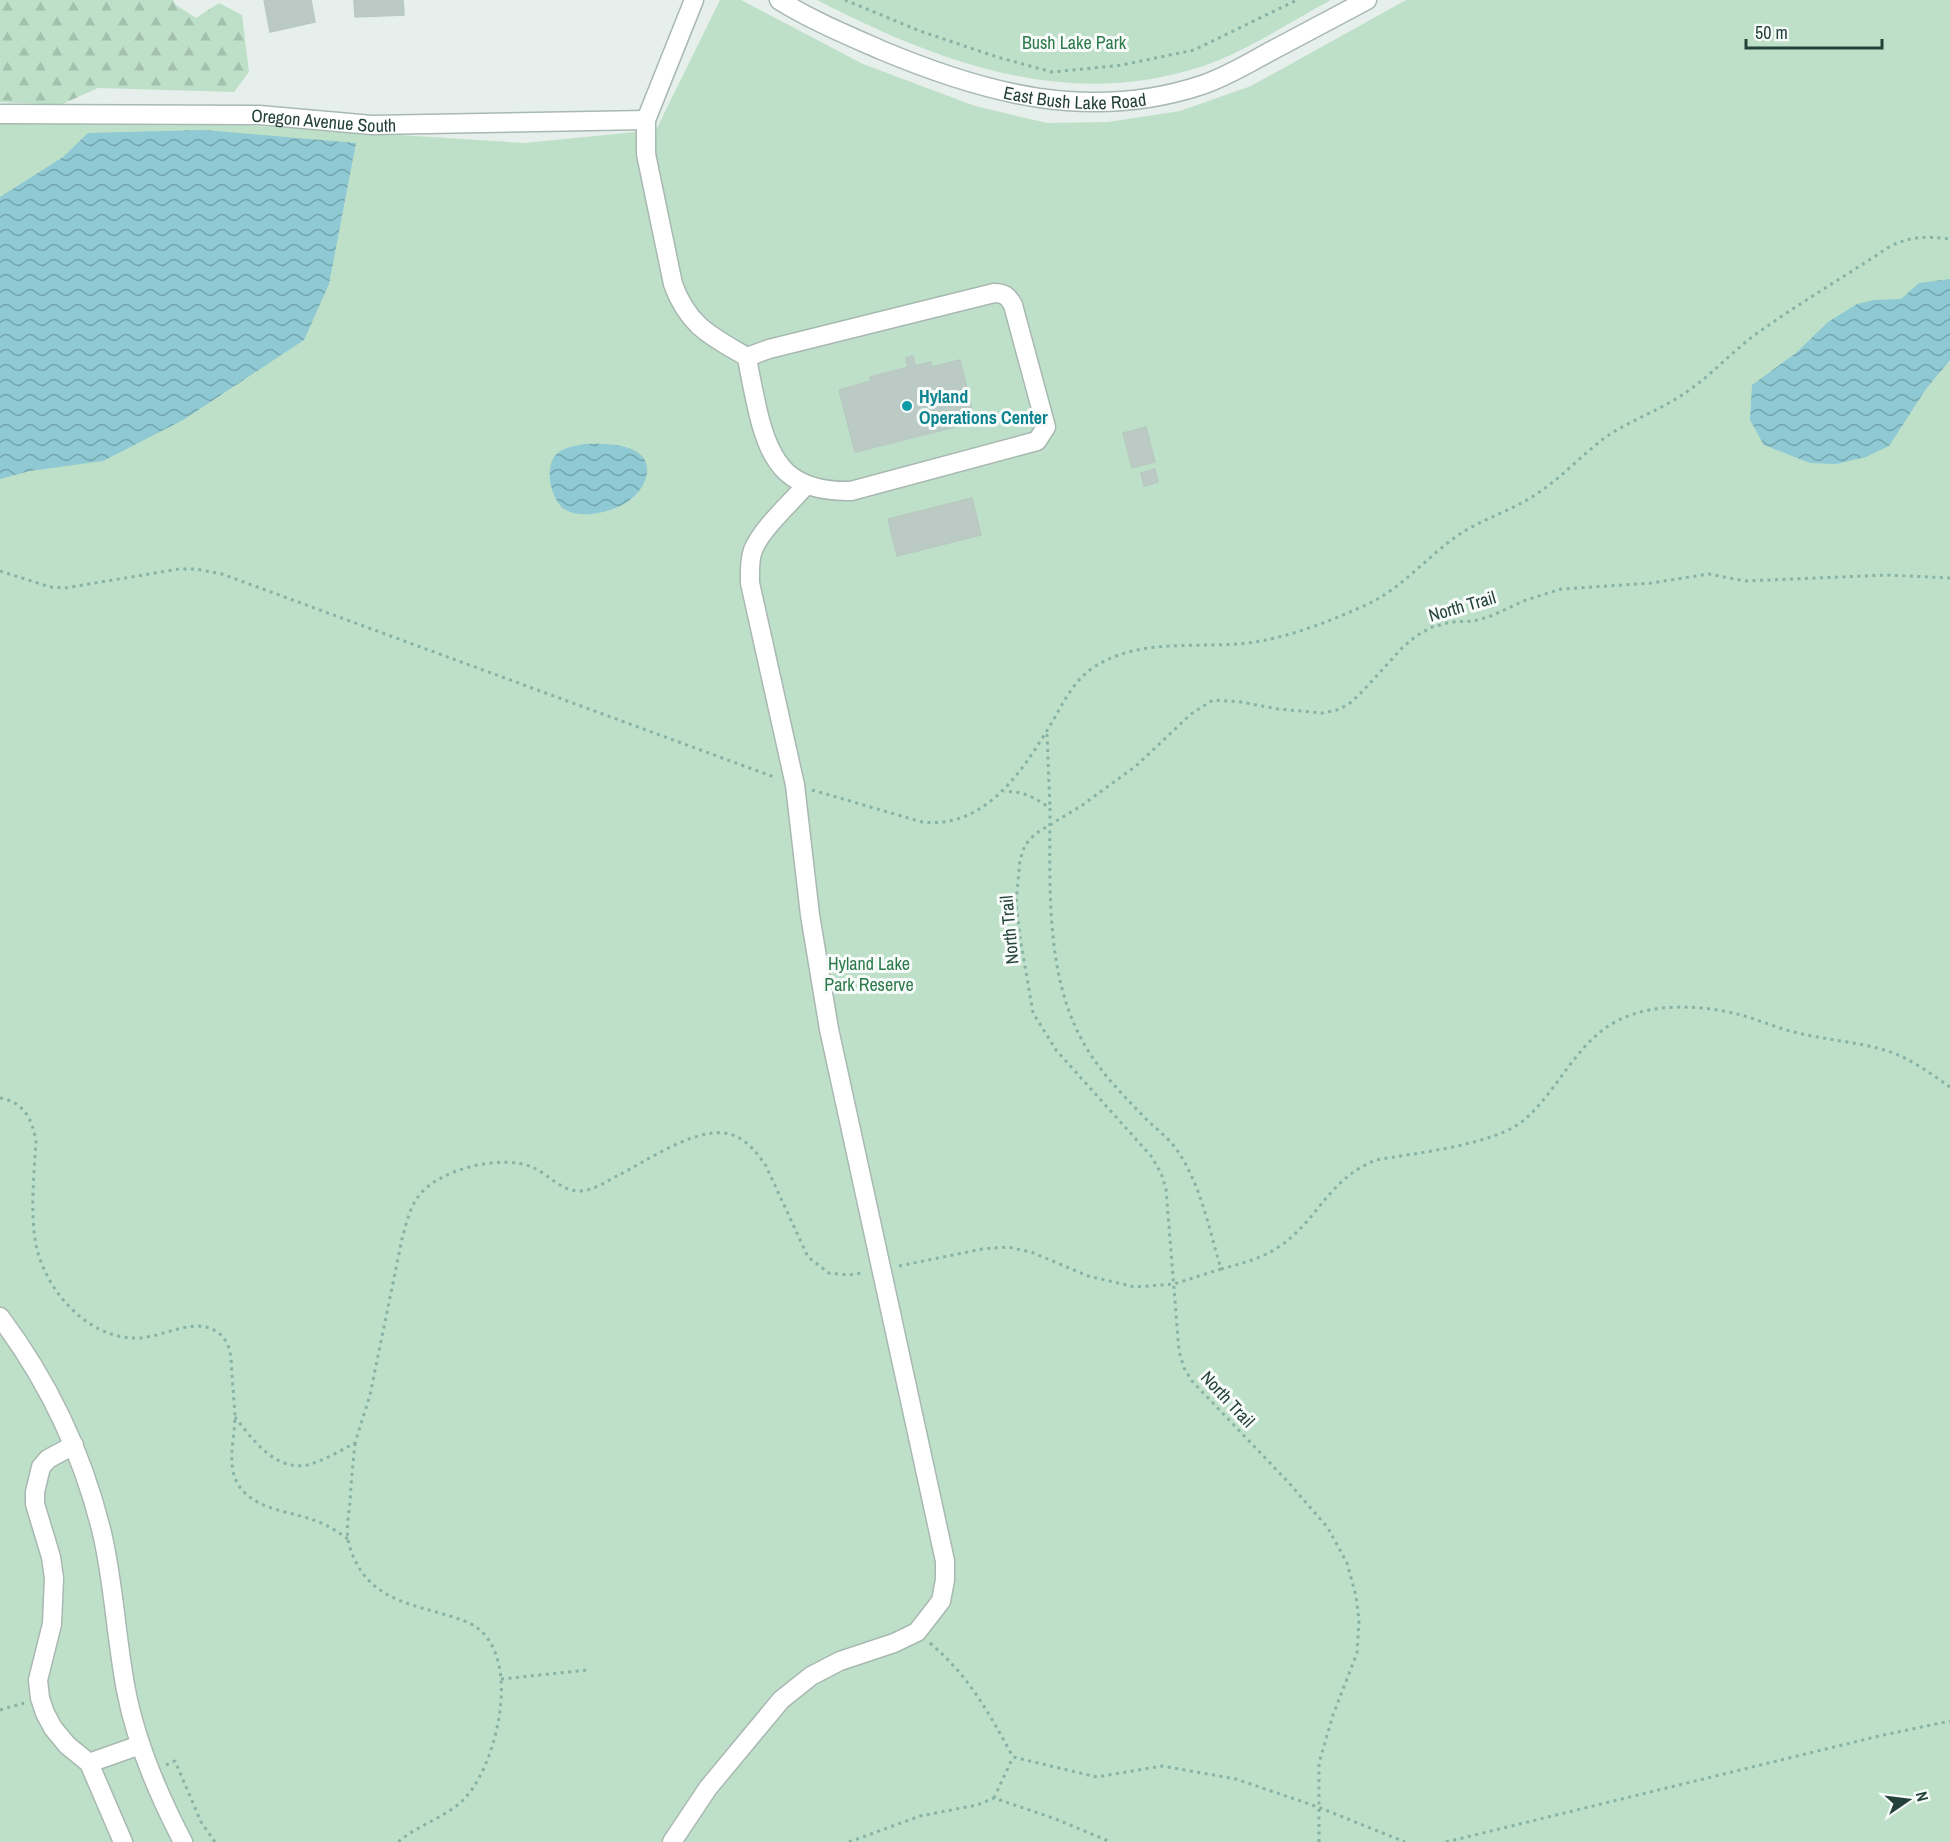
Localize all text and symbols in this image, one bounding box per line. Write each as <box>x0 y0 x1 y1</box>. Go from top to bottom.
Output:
scale bar <box>1746 12 1882 50</box>
text: 50 m <box>1755 20 1788 45</box>
park label: Bush Lake Park <box>1022 30 1127 55</box>
street label: East Bush Lake Road <box>1001 79 1148 115</box>
street label: Oregon Avenue South <box>251 102 396 138</box>
place label: Hyland Operations Center <box>919 384 1048 430</box>
marker: Hyland Operations Center <box>900 399 914 413</box>
street label: North Trail <box>1425 584 1499 628</box>
street label: North Trail <box>994 895 1024 965</box>
park label: Hyland Lake Park Reserve <box>824 951 914 997</box>
street label: North Trail <box>1195 1365 1261 1433</box>
north arrow <box>1878 1770 1938 1830</box>
text: N <box>1911 1789 1934 1804</box>

